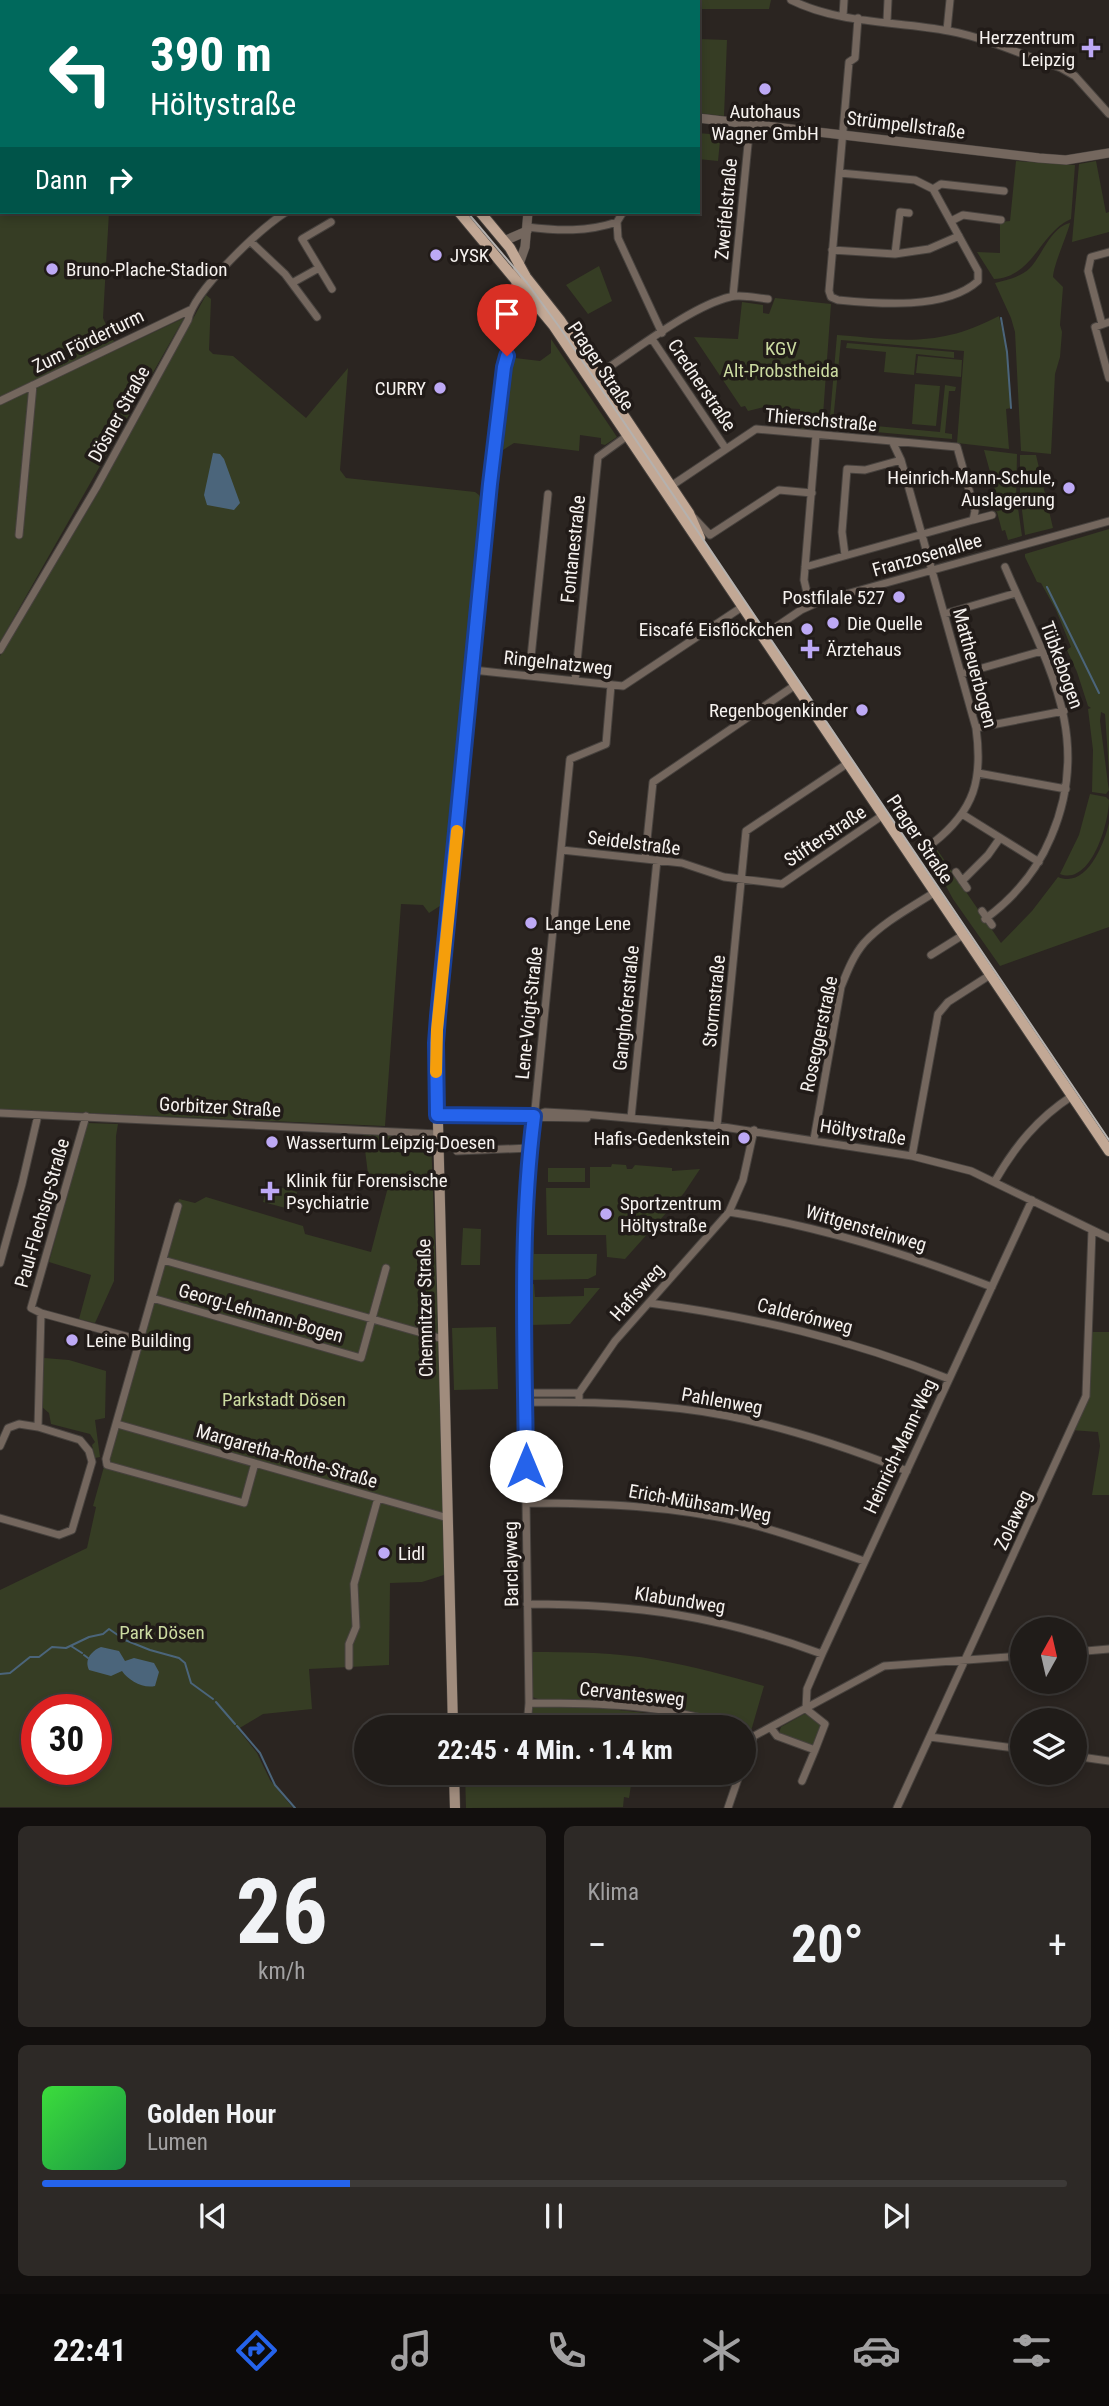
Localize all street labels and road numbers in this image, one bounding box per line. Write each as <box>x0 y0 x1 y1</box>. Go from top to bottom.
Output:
street label: Strümpellstraße <box>845 106 967 144</box>
street label: Zweifelstraße <box>710 157 742 261</box>
street label: Zum Förderturm <box>28 304 148 378</box>
street label: Prager Straße <box>563 317 639 415</box>
street label: Crednerstraße <box>663 335 741 436</box>
street label: Dösner Straße <box>83 362 155 466</box>
street label: Thierschstraße <box>764 404 878 436</box>
street label: Fontanestraße <box>556 494 590 604</box>
street label: Franzosenallee <box>870 528 984 582</box>
street label: Mattheuerbogen <box>948 606 1002 730</box>
street label: Tübkebogen <box>1036 618 1088 712</box>
street label: Ringelnatzweg <box>503 646 613 680</box>
street label: Prager Straße <box>882 790 958 888</box>
street label: Stifterstraße <box>780 800 870 872</box>
street label: Seidelstraße <box>586 826 682 860</box>
street label: Ganghoferstraße <box>608 944 644 1072</box>
street label: Lene-Voigt-Straße <box>511 945 547 1081</box>
street label: Stormstraße <box>698 954 730 1048</box>
street label: Roseggerstraße <box>795 974 843 1094</box>
street label: Gorbitzer Straße <box>158 1092 282 1122</box>
street label: Höltystraße <box>818 1114 908 1150</box>
street label: Paul-Flechsig-Straße <box>10 1136 74 1290</box>
street label: Wittgensteinweg <box>803 1200 929 1256</box>
street label: Chemnitzer Straße <box>412 1239 438 1377</box>
street label: Hafisweg <box>605 1258 669 1326</box>
street label: Georg-Lehmann-Bogen <box>176 1278 346 1348</box>
street label: Calderónweg <box>755 1293 855 1339</box>
street label: Heinrich-Mann-Weg <box>859 1375 941 1517</box>
street label: Pahlenweg <box>680 1383 764 1419</box>
street label: Margaretha-Rothe-Straße <box>194 1419 380 1493</box>
street label: Erich-Mühsam-Weg <box>627 1479 773 1527</box>
street label: Zolaweg <box>989 1486 1037 1554</box>
street label: Barclayweg <box>499 1521 523 1607</box>
street label: Klabundweg <box>633 1581 727 1619</box>
street label: Cervantesweg <box>578 1677 686 1711</box>

